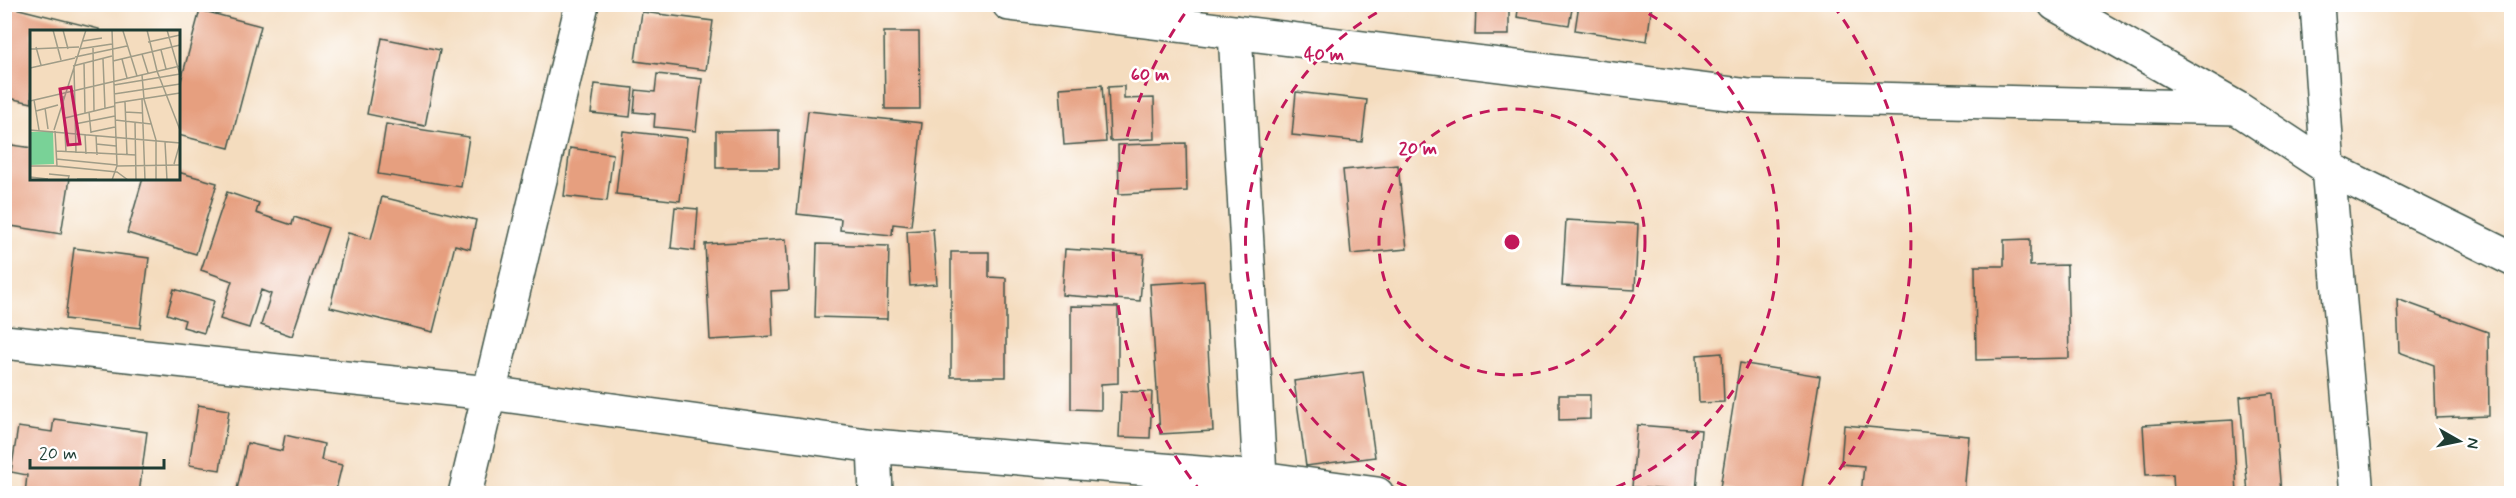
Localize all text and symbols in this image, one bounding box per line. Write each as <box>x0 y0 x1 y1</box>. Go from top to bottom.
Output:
inset map <box>30 30 180 180</box>
text: 40 m <box>1304 43 1344 67</box>
text: 60 m <box>1131 63 1169 87</box>
text: 20 m <box>1399 137 1437 161</box>
centre of rings <box>1502 232 1522 252</box>
north arrow <box>2429 411 2489 471</box>
scale bar <box>30 432 164 470</box>
text: N <box>2461 436 2484 450</box>
text: 20 m <box>39 442 77 466</box>

